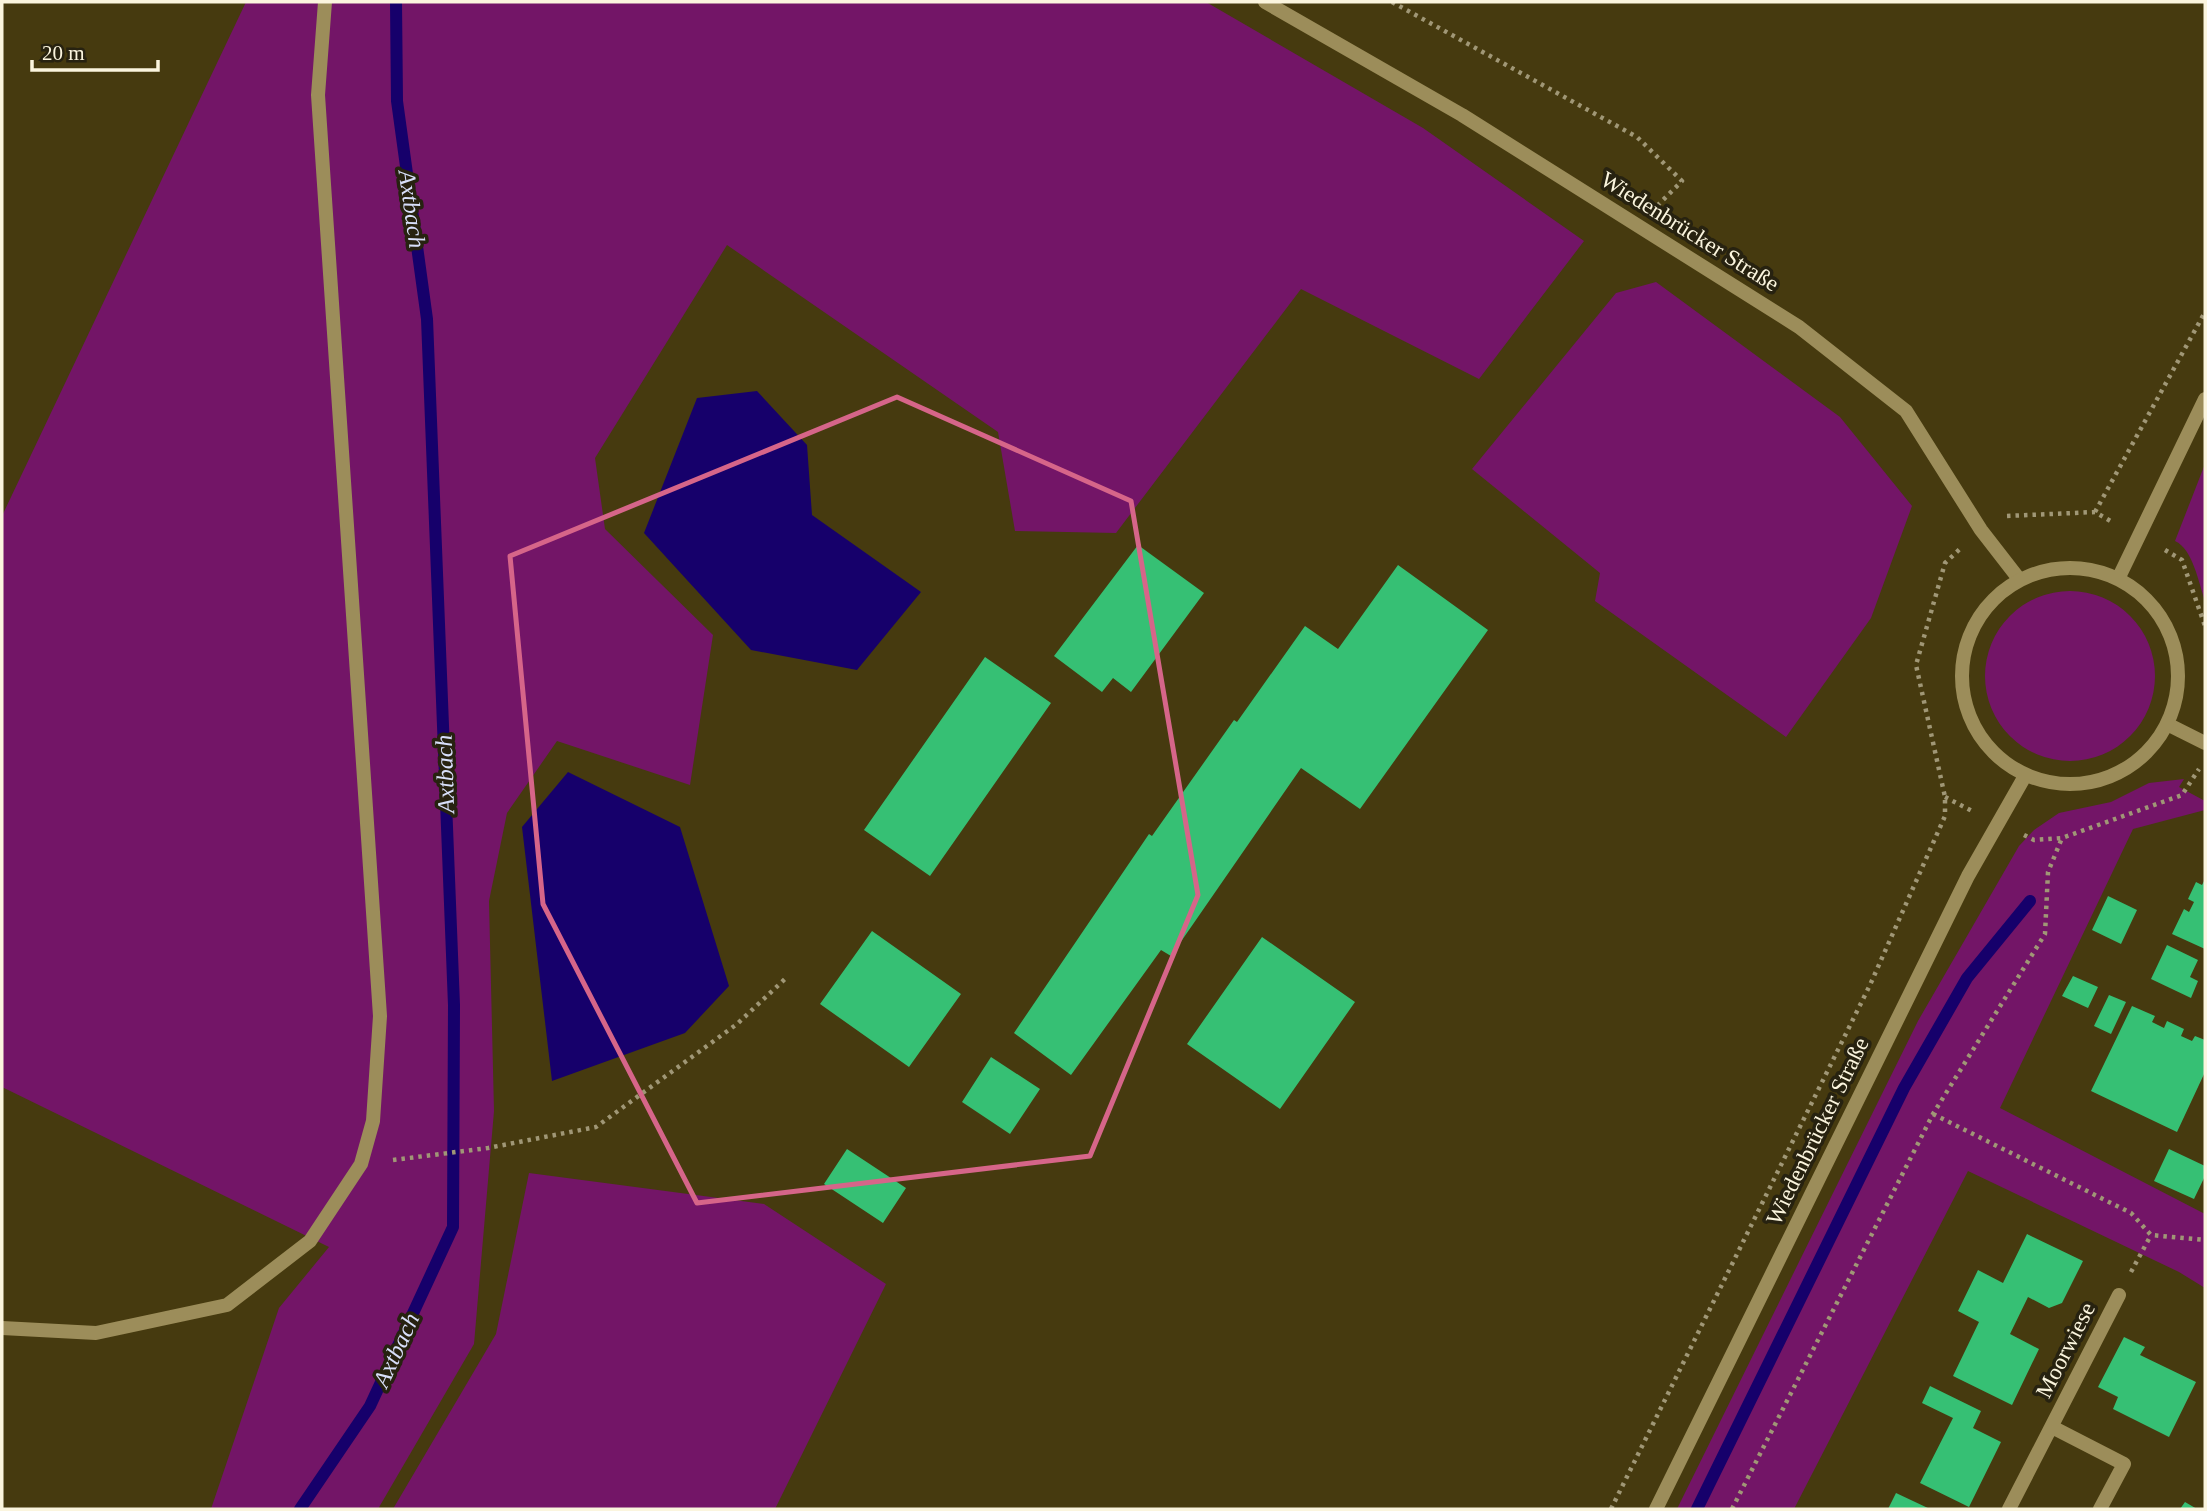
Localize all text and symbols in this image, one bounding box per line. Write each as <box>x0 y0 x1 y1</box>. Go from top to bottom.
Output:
scale bar <box>32 28 158 72</box>
text: 20 m <box>42 41 85 65</box>
water label: Axtbach <box>393 166 430 250</box>
street label: Wiedenbrücker Straße <box>1596 166 1783 296</box>
water label: Axtbach <box>431 734 459 816</box>
street label: Wiedenbrücker Straße <box>1761 1033 1874 1229</box>
street label: Moorwiese <box>2031 1298 2100 1402</box>
water label: Axtbach <box>367 1309 424 1393</box>

